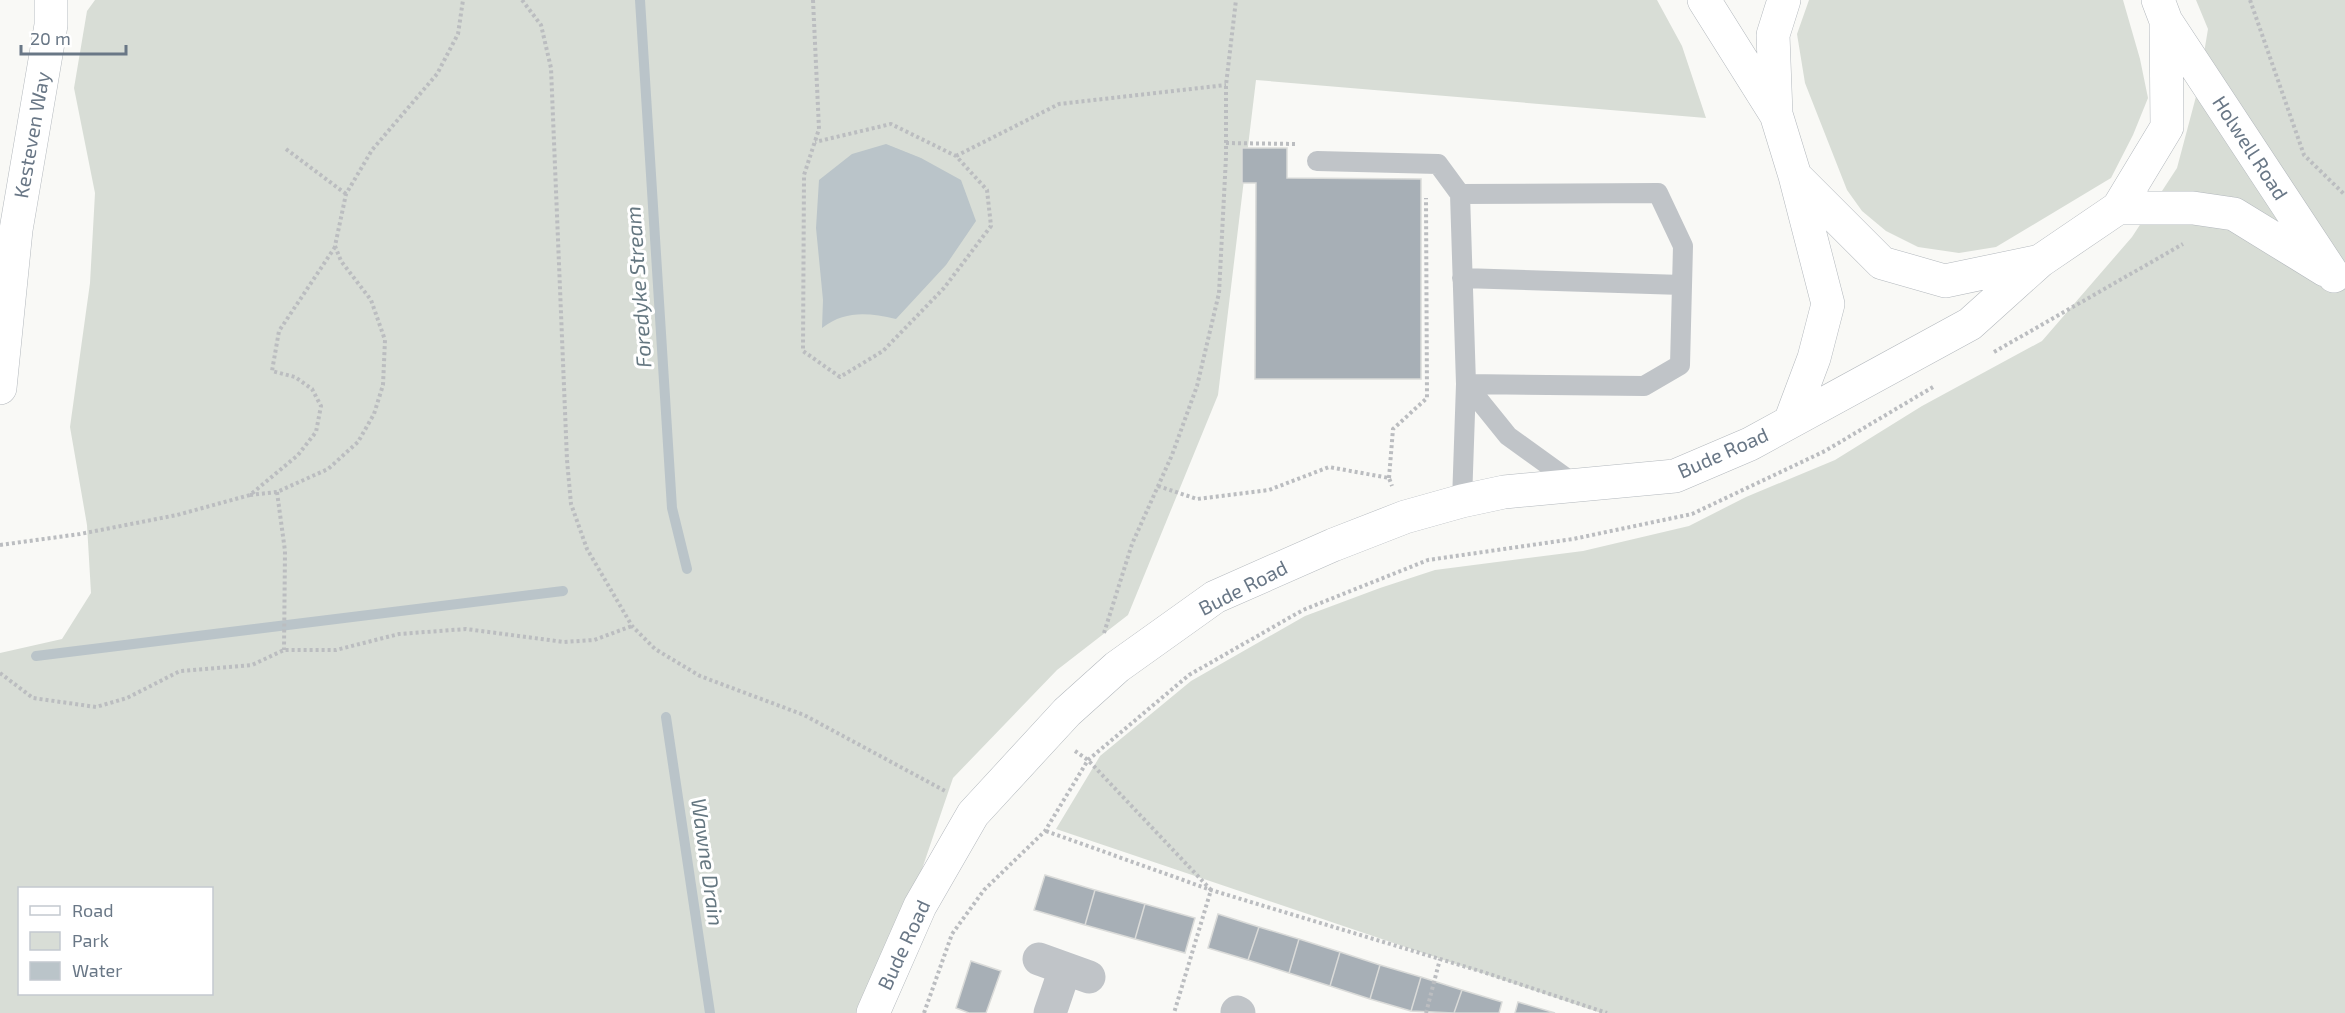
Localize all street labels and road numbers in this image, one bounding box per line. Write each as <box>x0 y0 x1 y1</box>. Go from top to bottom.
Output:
street label: Kesteven Way <box>8 69 54 200</box>
street label: Holwell Road <box>2208 91 2293 204</box>
street label: Bude Road <box>1674 421 1772 483</box>
street label: Bude Road <box>1194 555 1291 620</box>
street label: Bude Road <box>872 896 934 993</box>

